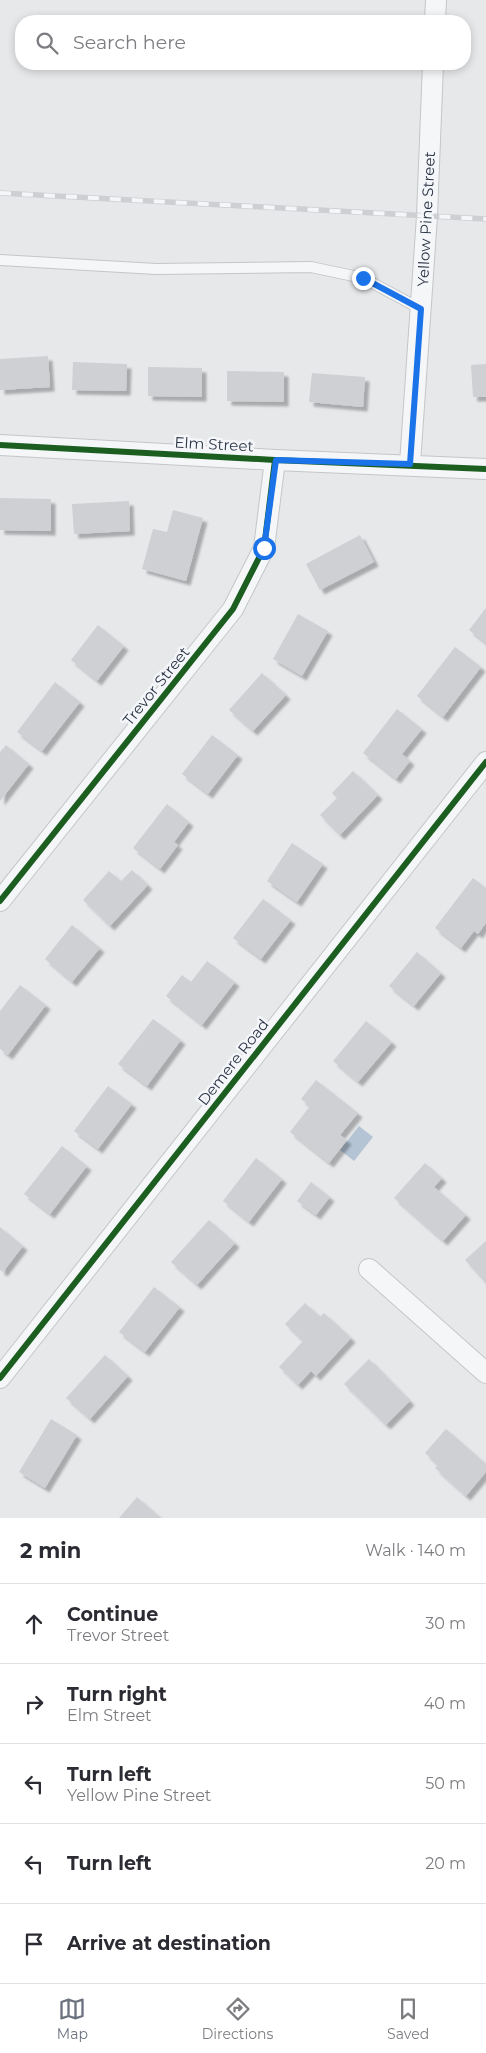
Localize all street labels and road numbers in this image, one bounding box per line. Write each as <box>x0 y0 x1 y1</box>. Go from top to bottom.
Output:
street label: Yellow Pine Street <box>413 151 439 287</box>
street label: Elm Street <box>174 432 254 456</box>
street label: Trevor Street <box>118 643 194 729</box>
street label: Demere Road <box>193 1015 273 1109</box>

